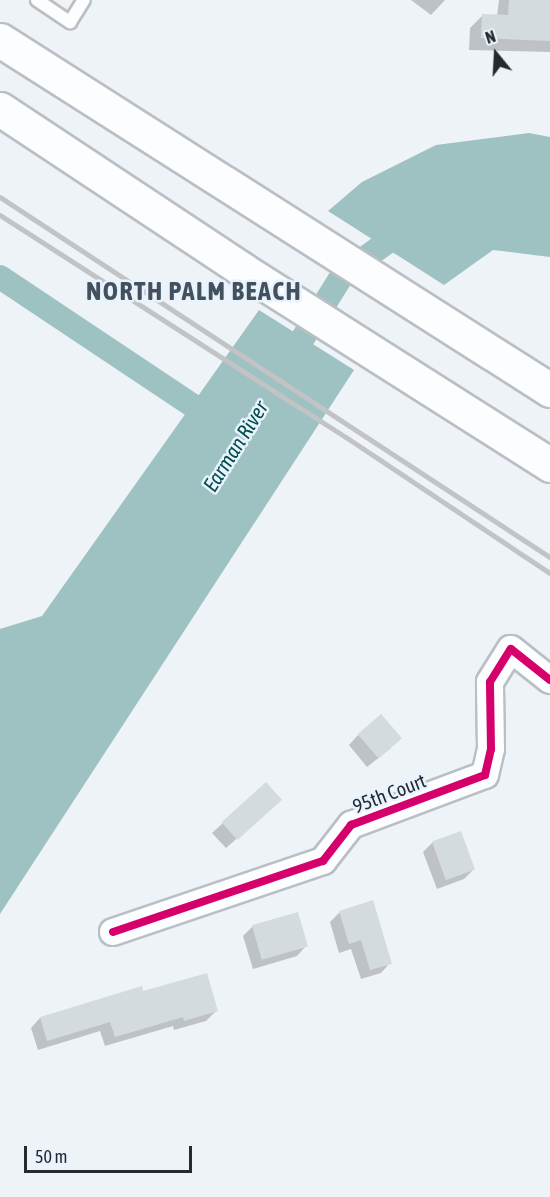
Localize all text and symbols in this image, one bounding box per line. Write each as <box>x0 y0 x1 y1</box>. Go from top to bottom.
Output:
north arrow <box>466 24 526 84</box>
text: N <box>483 27 498 47</box>
district label: NORTH PALM BEACH <box>86 276 302 308</box>
water label: Earman River <box>197 396 273 496</box>
street label: 95th Court <box>349 768 429 818</box>
scale bar <box>27 1134 195 1172</box>
text: 50 m <box>35 1146 67 1167</box>

